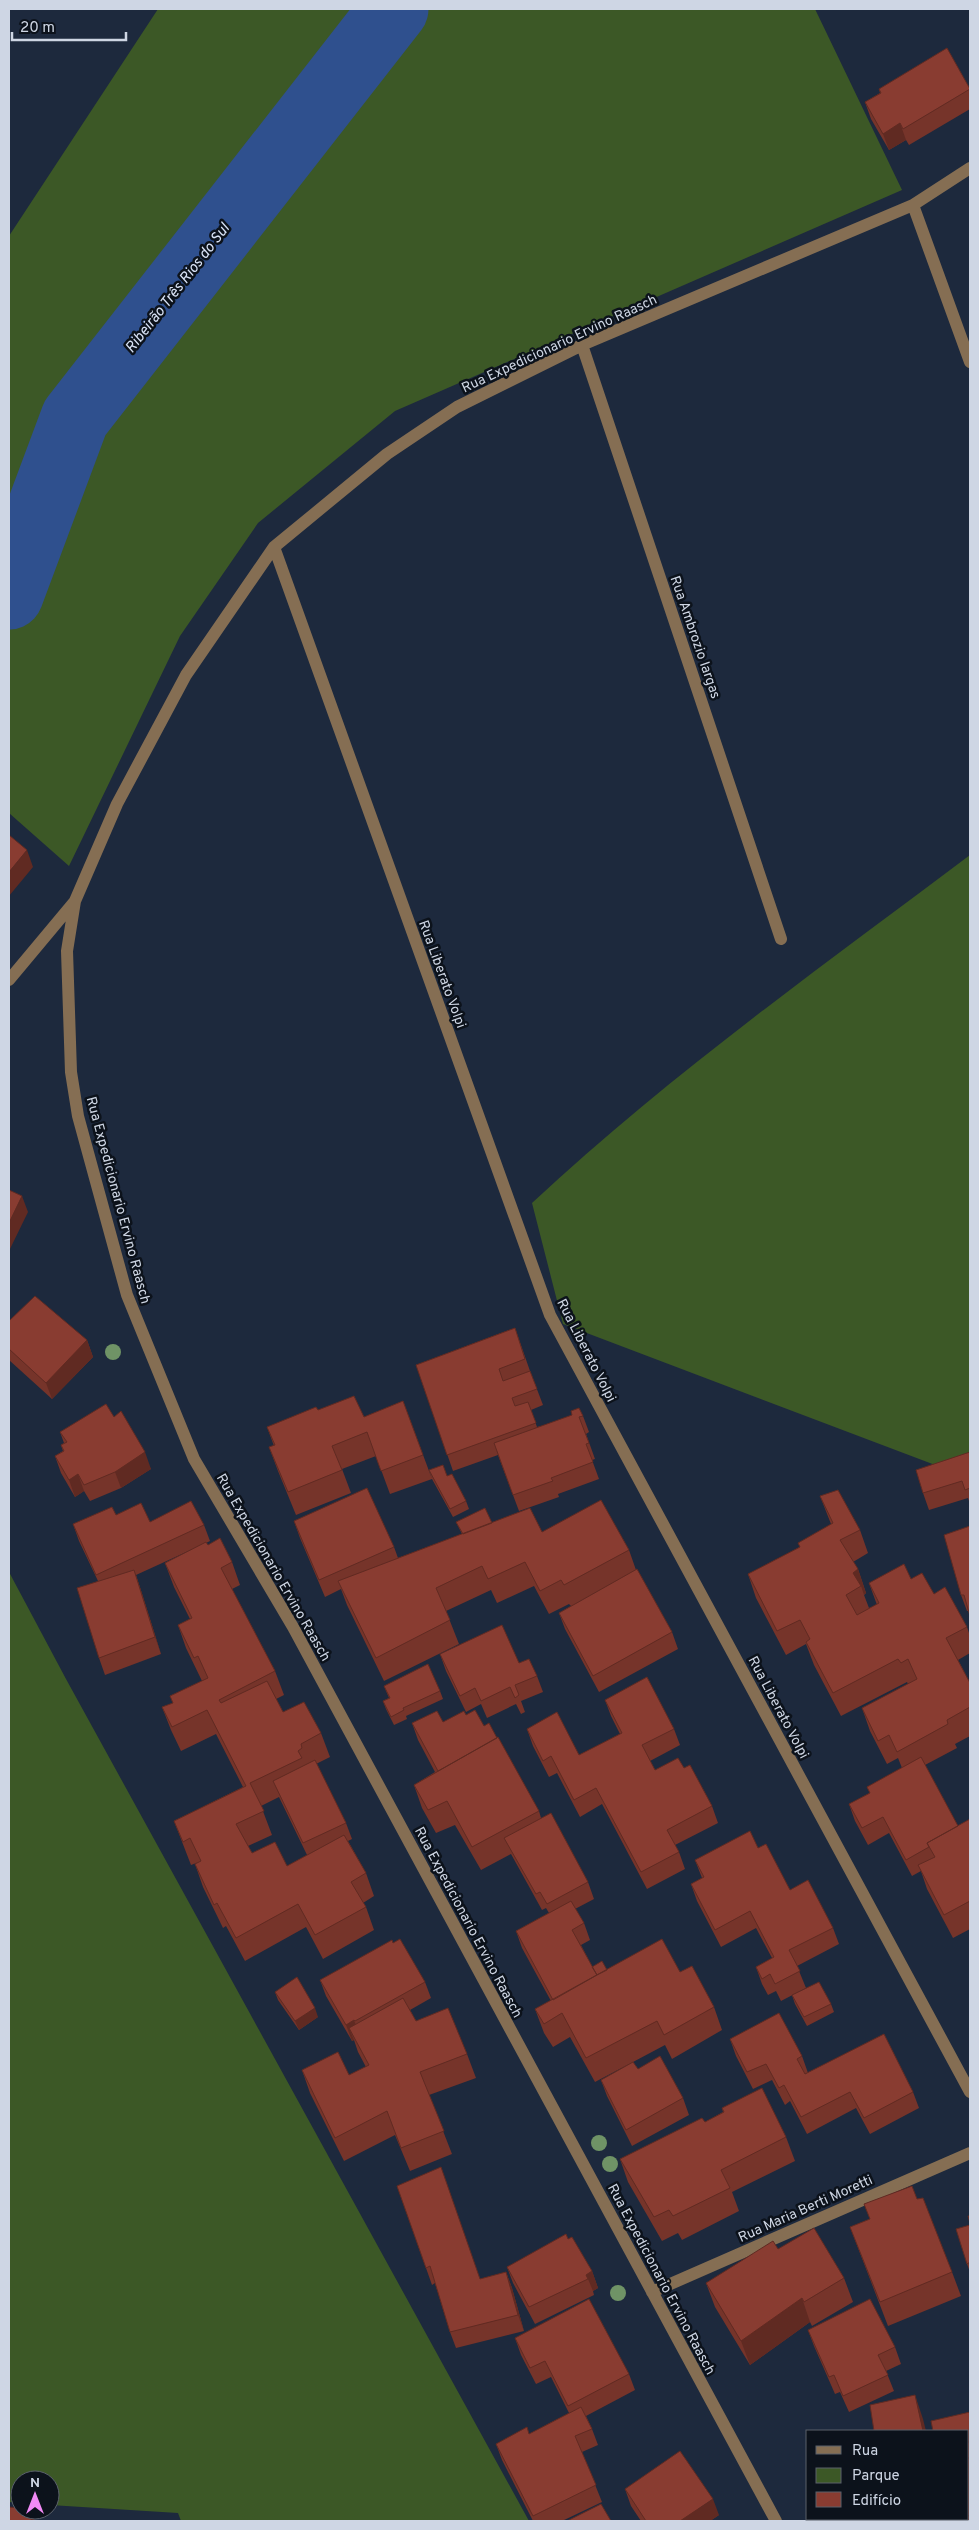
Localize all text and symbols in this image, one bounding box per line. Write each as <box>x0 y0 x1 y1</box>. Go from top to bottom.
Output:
scale bar <box>12 10 126 42</box>
text: 20 m <box>20 19 55 38</box>
water label: Ribeirão Três Rios do Sul <box>122 219 235 357</box>
street label: Rua Expedicionario Ervino Raasch <box>459 291 660 397</box>
street label: Rua Ambrozio Iargas <box>666 574 724 701</box>
street label: Rua Liberato Volpi <box>414 918 469 1031</box>
street label: Rua Expedicionario Ervino Raasch <box>82 1095 153 1306</box>
street label: Rua Liberato Volpi <box>552 1296 619 1405</box>
street label: Rua Expedicionario Ervino Raasch <box>212 1471 333 1665</box>
street label: Rua Liberato Volpi <box>743 1654 812 1762</box>
street label: Rua Expedicionario Ervino Raasch <box>410 1824 525 2021</box>
street label: Rua Maria Berti Moretti <box>736 2172 875 2247</box>
street label: Rua Expedicionario Ervino Raasch <box>603 2181 718 2378</box>
legend <box>806 2430 969 2520</box>
text: Rua <box>852 2442 878 2461</box>
text: Parque <box>852 2467 900 2486</box>
north arrow <box>10 2470 60 2520</box>
text: N <box>30 2475 40 2492</box>
text: Edifício <box>852 2492 901 2511</box>

